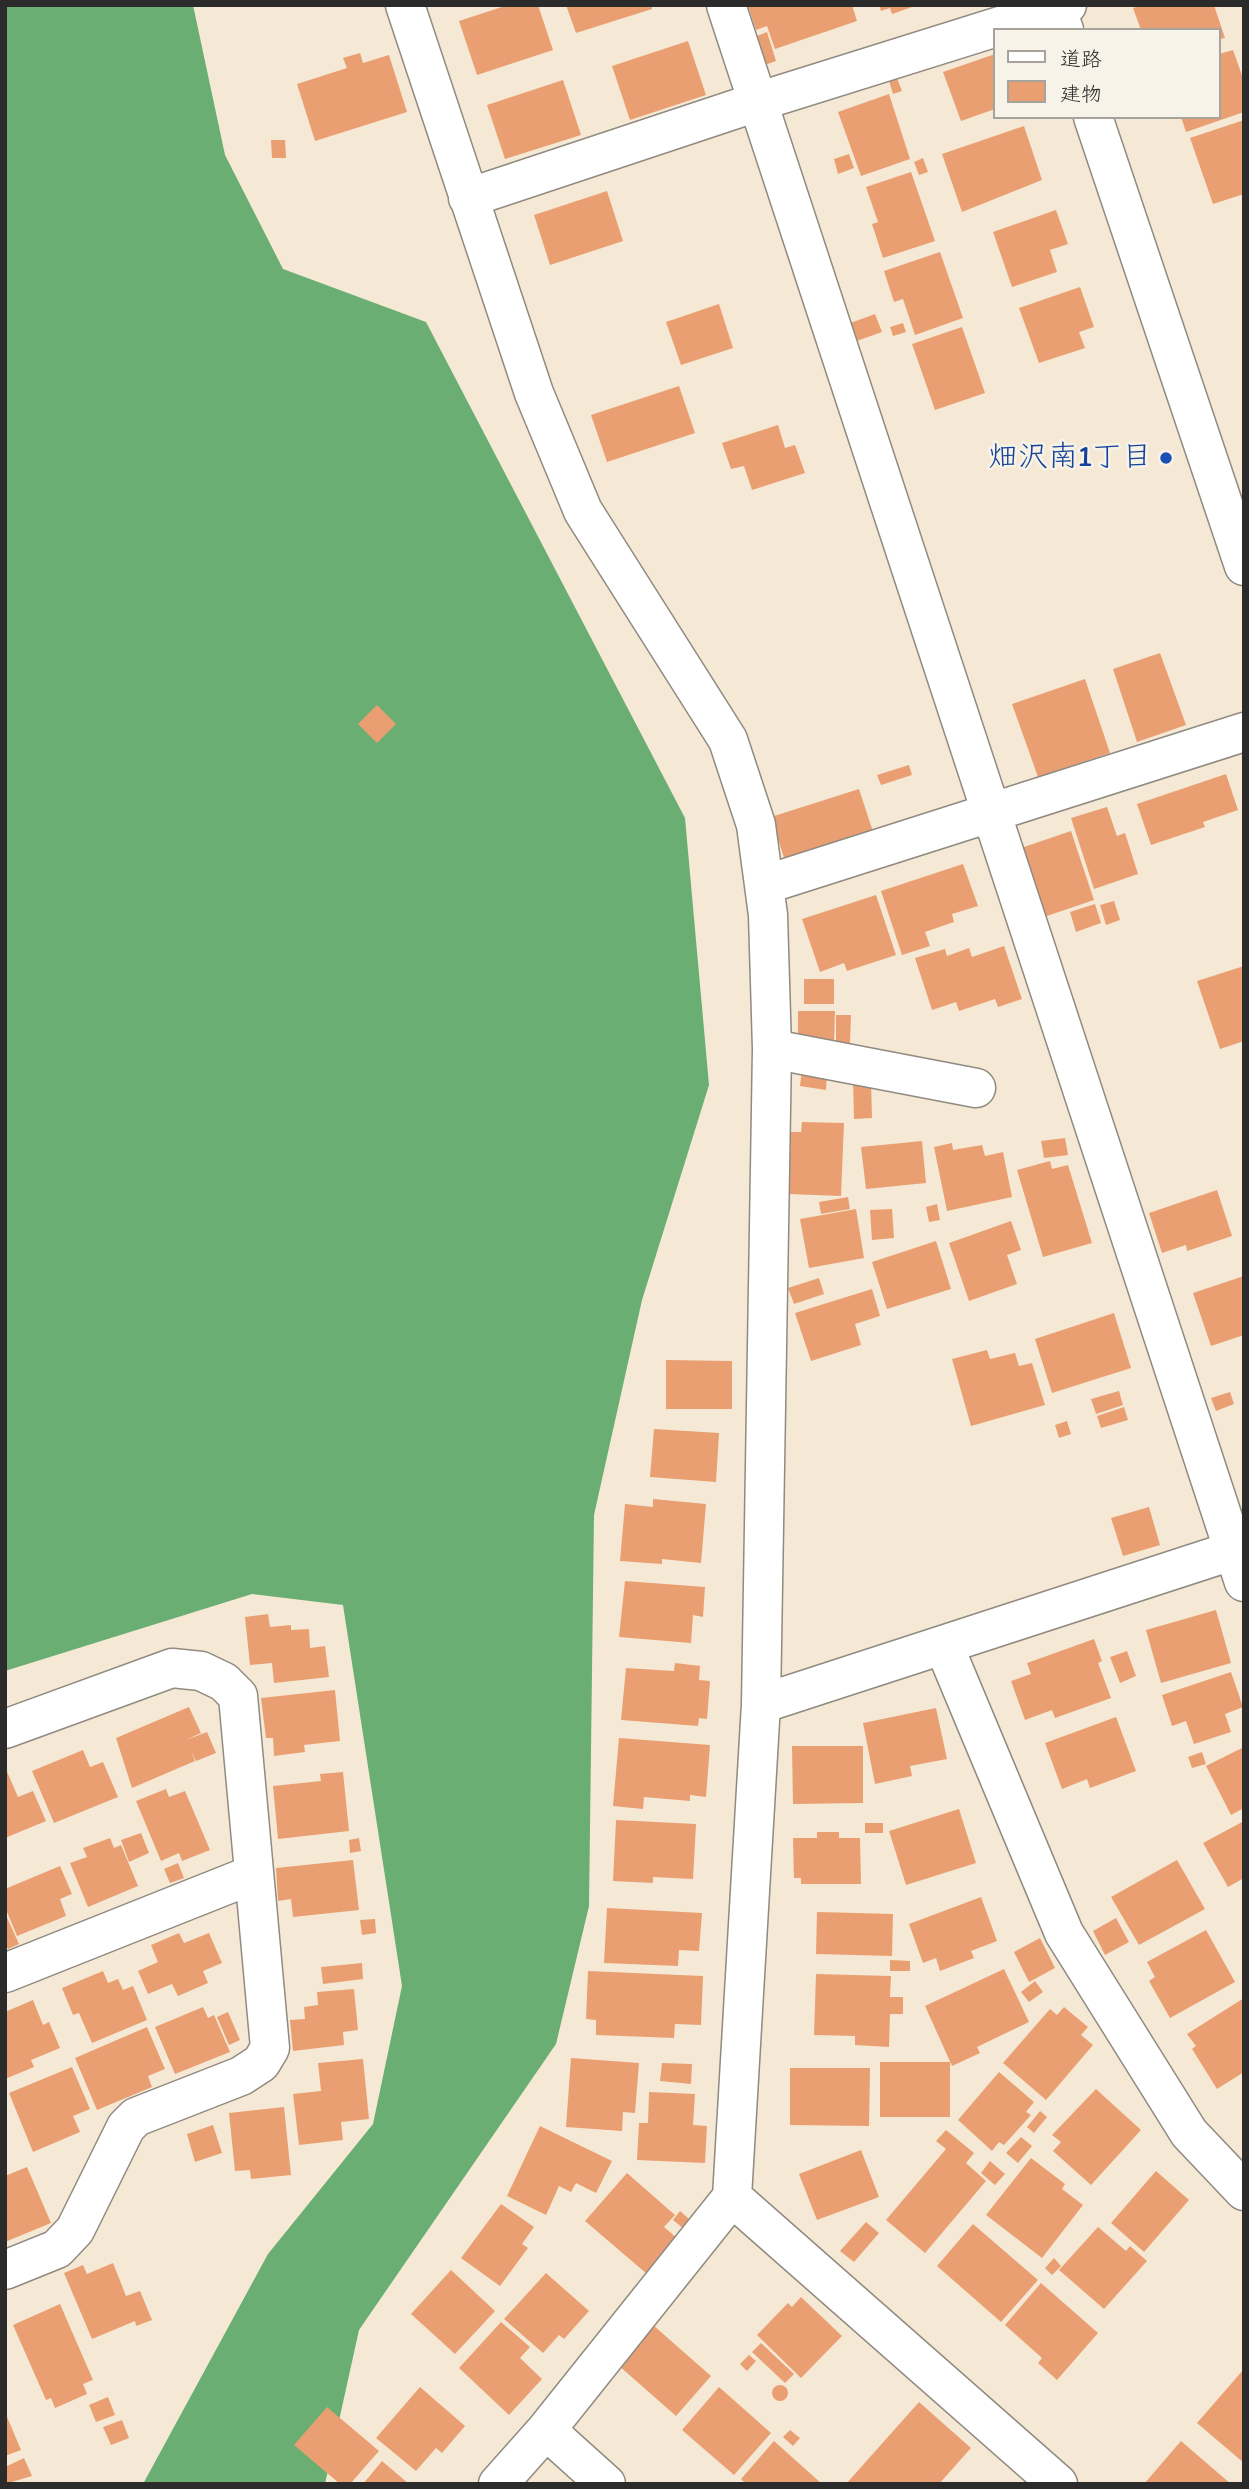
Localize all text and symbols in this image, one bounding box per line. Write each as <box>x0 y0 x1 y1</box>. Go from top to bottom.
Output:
legend <box>993 28 1221 119</box>
text: 道路 <box>1060 46 1102 71</box>
text: 建物 <box>1060 81 1102 106</box>
place label: 畑沢南1丁目 <box>988 440 1152 476</box>
marker: 畑沢南1丁目 <box>1158 450 1174 466</box>

